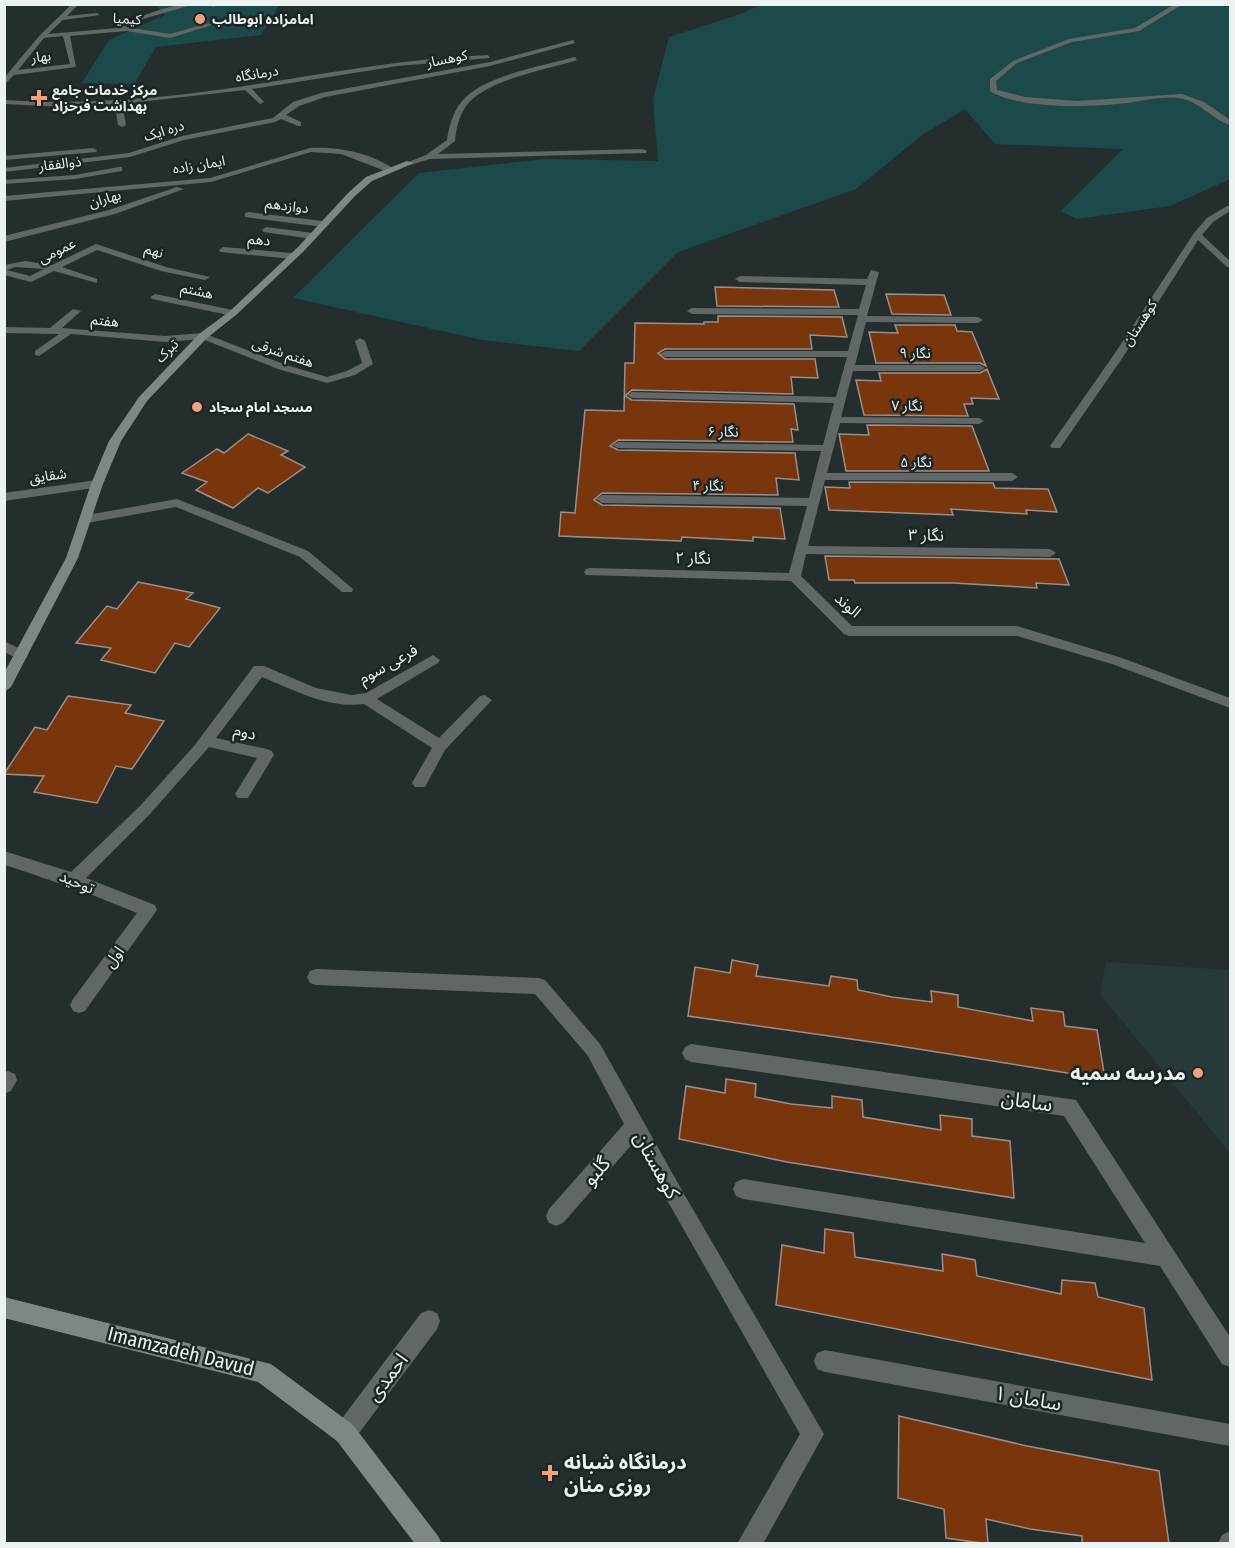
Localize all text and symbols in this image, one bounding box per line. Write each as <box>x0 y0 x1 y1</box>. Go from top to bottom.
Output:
street label: کیمیا <box>112 10 142 28</box>
place label: امامزاده ابوطالب <box>212 11 314 28</box>
marker: امامزاده ابوطالب <box>193 12 207 26</box>
street label: بهار <box>29 47 52 67</box>
street label: کوهسار <box>424 47 469 71</box>
street label: درمانگاه <box>234 62 280 86</box>
place label: مركز خدمات جامع بهداشت فرحزاد <box>52 82 158 115</box>
marker: مركز خدمات جامع بهداشت فرحزاد <box>30 89 48 107</box>
street label: دره ایک <box>142 117 187 145</box>
street label: ایمان زاده <box>171 152 227 178</box>
street label: ذوالفقار <box>37 153 83 175</box>
street label: بهاران <box>87 186 123 212</box>
street label: دوازدهم <box>264 195 310 219</box>
street label: دهم <box>247 231 271 251</box>
street label: عمومی <box>36 235 78 267</box>
street label: نهم <box>142 240 166 264</box>
street label: هشتم <box>179 279 215 305</box>
street label: کوهستان <box>1119 297 1161 349</box>
street label: هفتم <box>90 311 120 333</box>
street label: هفتم شرقی <box>249 335 316 373</box>
street label: تبرک <box>152 336 182 366</box>
street label: نگار ۹ <box>899 345 931 362</box>
street label: نگار ۷ <box>891 397 923 415</box>
place label: مسجد امام سجاد <box>209 399 313 418</box>
marker: مسجد امام سجاد <box>190 400 204 414</box>
street label: نگار ۶ <box>707 423 739 441</box>
street label: نگار ۵ <box>900 454 932 471</box>
street label: شقایق <box>28 465 68 488</box>
street label: نگار ۴ <box>692 477 724 495</box>
street label: نگار ۳ <box>908 525 944 545</box>
street label: نگار ۲ <box>675 548 711 568</box>
street label: الوند <box>831 589 865 621</box>
street label: فرعی سوم <box>355 640 422 691</box>
street label: دوم <box>231 720 258 747</box>
street label: توحید <box>57 866 98 898</box>
street label: اول <box>100 942 129 972</box>
place label: مدرسه سمیه <box>1070 1061 1186 1085</box>
marker: مدرسه سمیه <box>1191 1066 1205 1080</box>
street label: سامان <box>1000 1086 1054 1116</box>
street label: کوهستان <box>629 1127 686 1203</box>
street label: گلبو <box>577 1151 616 1190</box>
street label: Imamzadeh Davud <box>105 1321 257 1381</box>
street label: احمدی <box>361 1348 413 1406</box>
street label: سامان ۱ <box>993 1380 1063 1416</box>
place label: درمانگاه شبانه روزی منان <box>564 1450 687 1497</box>
marker: درمانگاه شبانه روزی منان <box>541 1464 559 1482</box>

